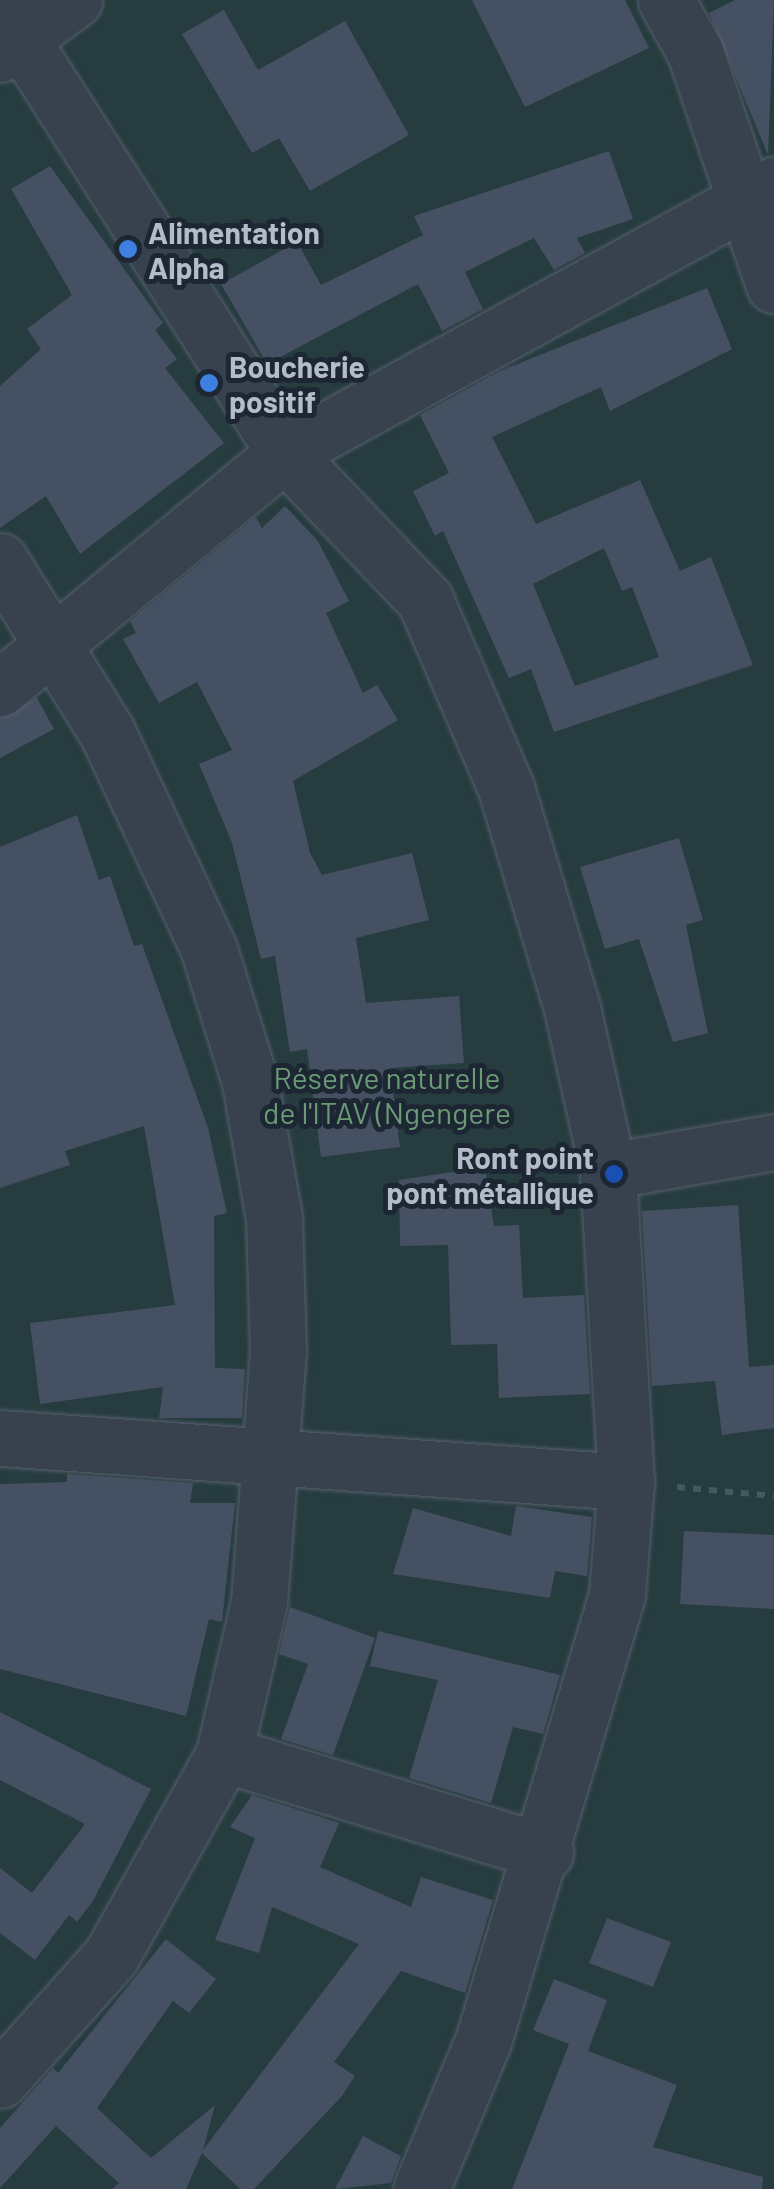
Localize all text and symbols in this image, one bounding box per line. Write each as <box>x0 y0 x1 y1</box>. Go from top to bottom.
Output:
place label: Alimentation Alpha <box>148 214 320 284</box>
marker: Alimentation Alpha <box>117 238 139 260</box>
place label: Boucherie positif <box>229 348 365 418</box>
marker: Boucherie positif <box>198 372 220 394</box>
park label: Réserve naturelle de l'ITAV (Ngengere <box>263 1059 511 1130</box>
place label: Ront point pont métallique <box>386 1139 594 1210</box>
marker: Ront point pont métallique <box>603 1163 625 1185</box>

